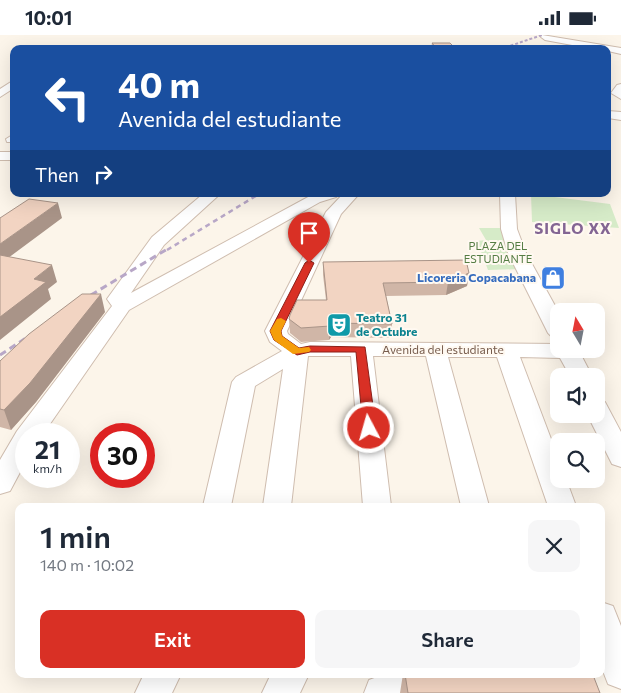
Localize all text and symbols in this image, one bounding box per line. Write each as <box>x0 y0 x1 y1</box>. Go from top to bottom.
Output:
text: 10:01 <box>25 6 72 29</box>
text: 40 m <box>118 62 200 105</box>
icon: left <box>35 65 100 130</box>
text: Avenida del estudiante <box>118 105 341 132</box>
icon: right <box>89 160 117 188</box>
text: Then <box>35 163 79 186</box>
pin <box>288 212 330 263</box>
icon: arrive <box>295 219 323 247</box>
district label: SIGLO XX <box>534 219 612 237</box>
park label: PLAZA DEL ESTUDIANTE <box>464 239 532 265</box>
shop icon: Licoreria Copacabana <box>540 265 566 291</box>
place label: Licoreria Copacabana <box>417 270 536 284</box>
north arrow <box>550 303 605 357</box>
map controls <box>550 303 605 488</box>
place label: Teatro 31 de Octubre <box>356 310 417 338</box>
theatre icon: Teatro 31 de Octubre <box>326 312 352 338</box>
street label: Avenida del estudiante <box>382 342 504 356</box>
button: sound <box>550 368 605 423</box>
position arrow <box>342 401 394 453</box>
speed limit sign: 30 <box>90 423 155 488</box>
button: search <box>550 433 605 488</box>
text: 21 <box>35 434 60 464</box>
text: km/h <box>33 461 62 475</box>
text: 1 min <box>40 517 111 554</box>
button: close <box>528 520 580 572</box>
text: 140 m · 10:02 <box>40 555 134 574</box>
button: Exit <box>40 610 305 668</box>
button: Share <box>315 610 580 668</box>

